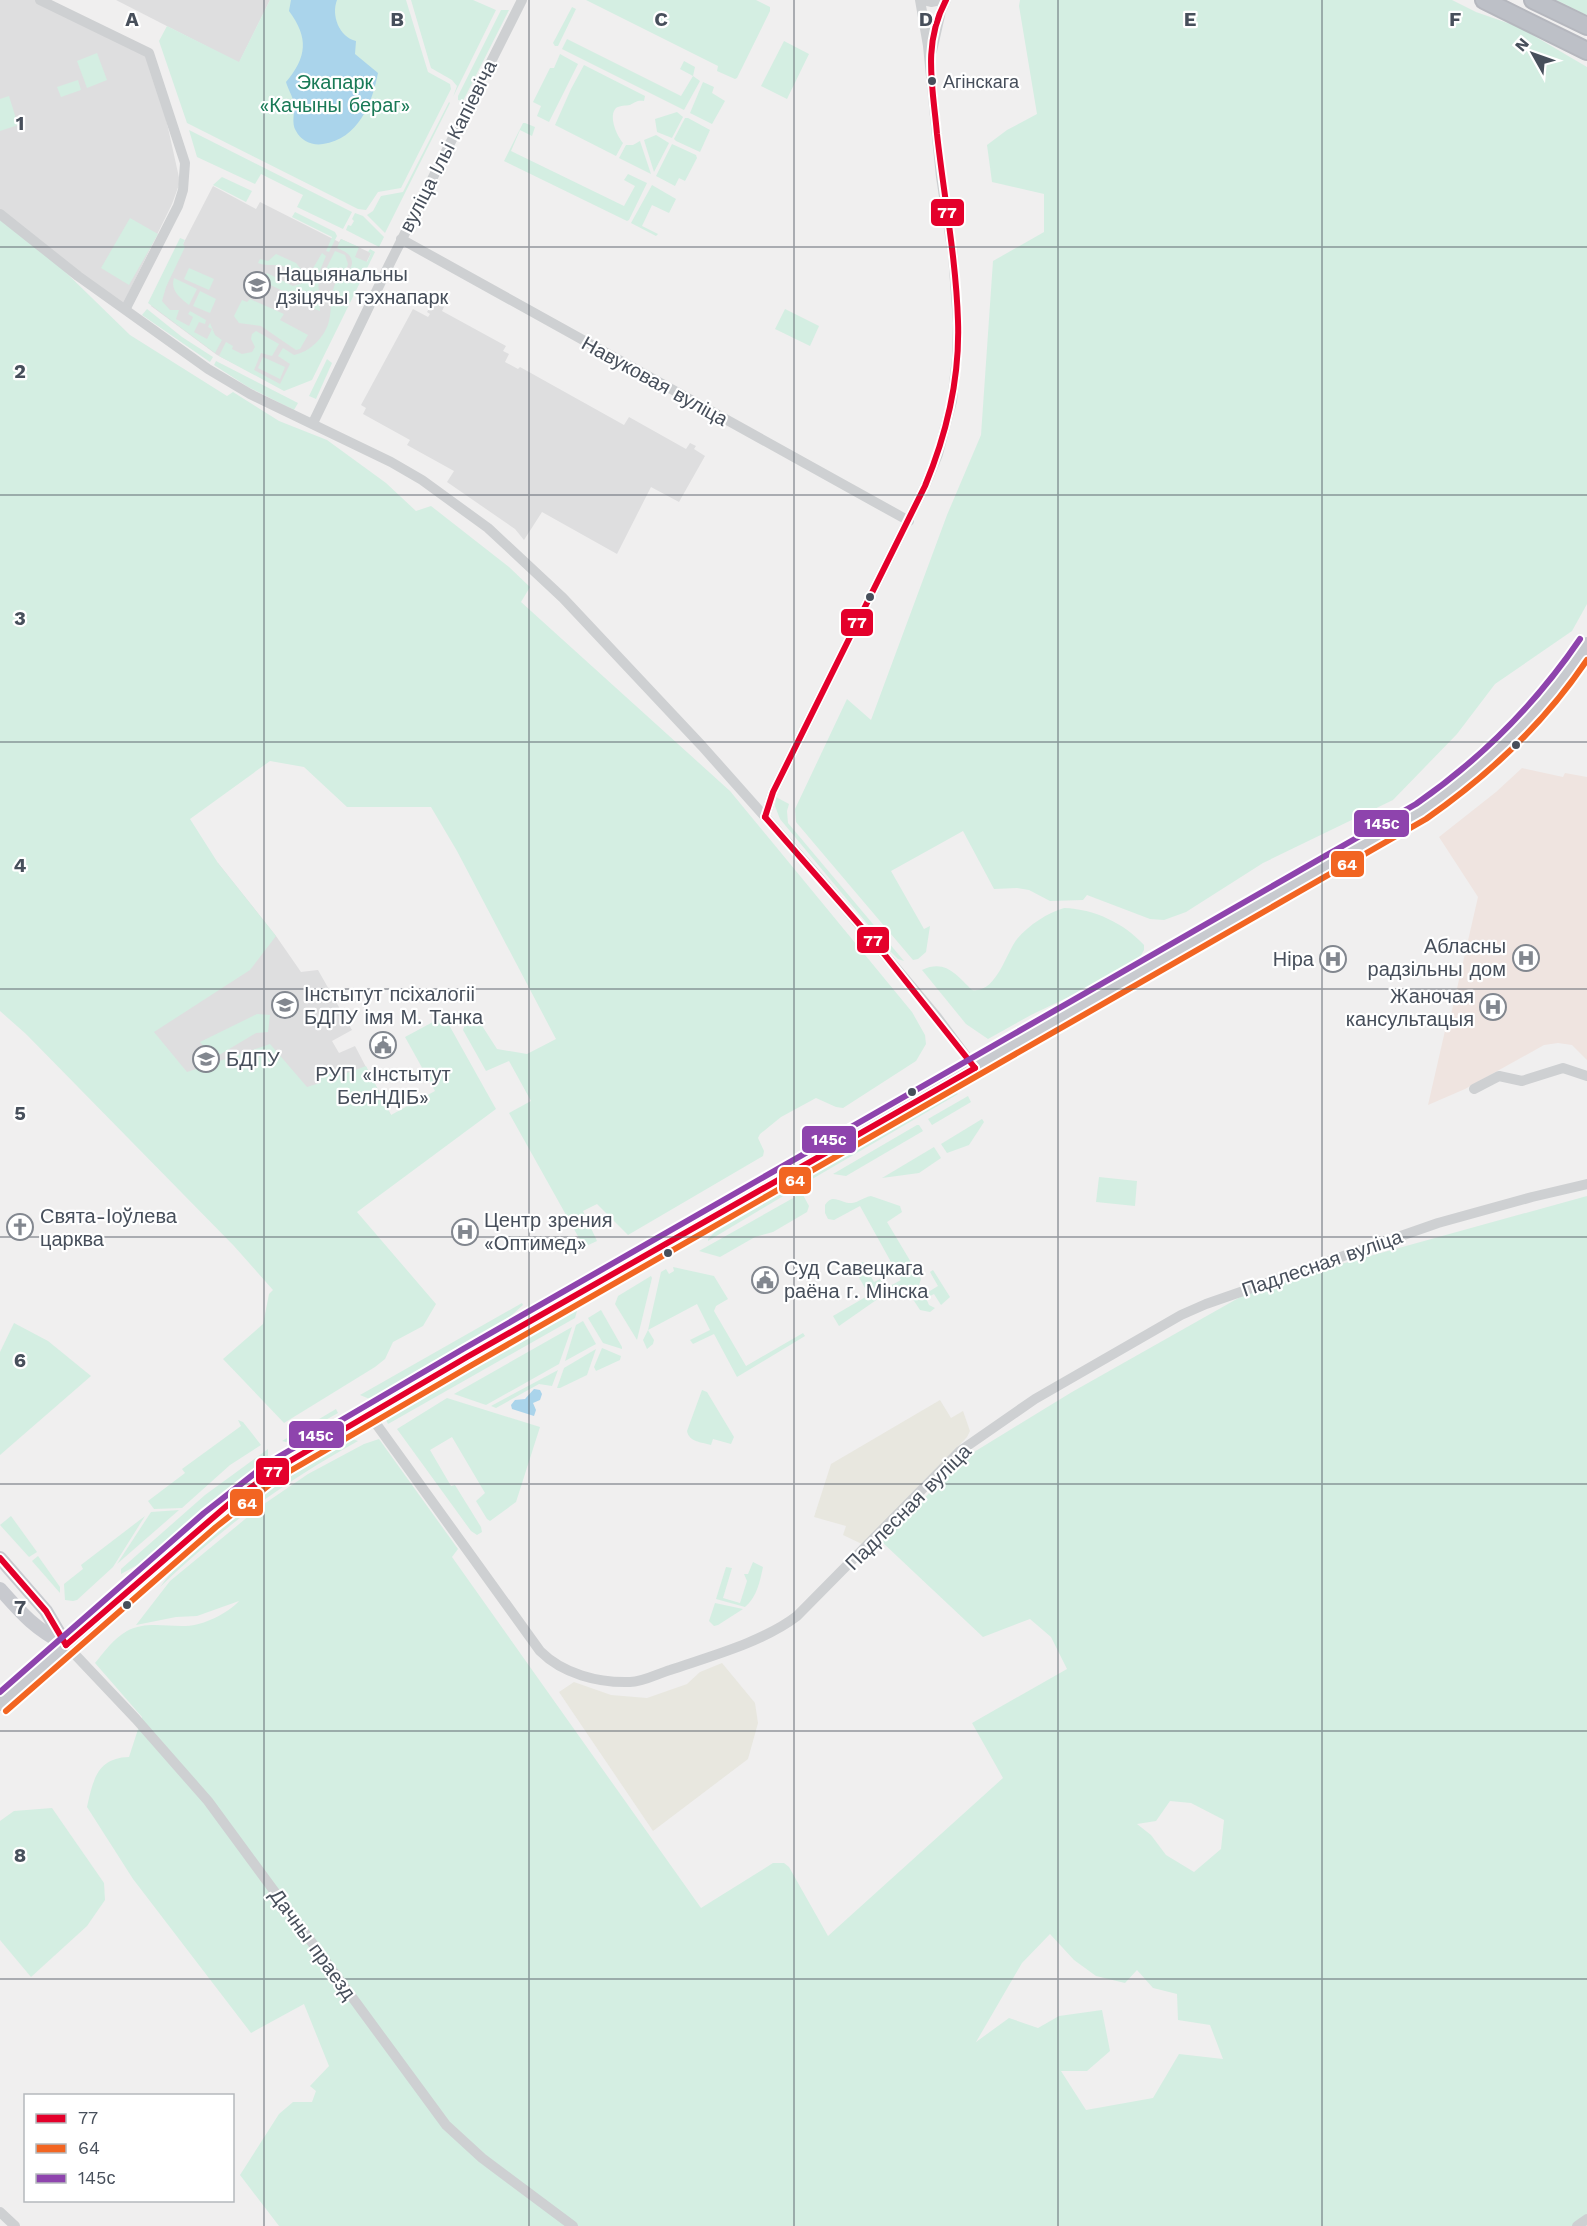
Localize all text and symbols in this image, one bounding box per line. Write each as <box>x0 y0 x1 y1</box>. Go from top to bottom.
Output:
text: A <box>125 7 139 31</box>
text: B <box>390 7 404 31</box>
text: C <box>654 7 668 31</box>
text: D <box>919 7 933 31</box>
text: E <box>1184 7 1196 31</box>
text: F <box>1449 7 1461 31</box>
north arrow <box>1503 24 1563 84</box>
text: N <box>1511 34 1533 55</box>
street label: вуліца Ільі Капіевіча <box>394 55 502 236</box>
park label: Экапарк «Качыны бераг» <box>260 70 410 117</box>
place label: Агінскага <box>943 71 1020 92</box>
marker: Агінскага <box>926 75 938 87</box>
text: 1 <box>16 111 24 135</box>
line badge: 77 <box>930 198 965 227</box>
text: 77 <box>937 203 957 222</box>
place label: Нацыянальны дзіцячы тэхнапарк <box>276 262 449 309</box>
school or university icon: Нацыянальны дзіцячы тэхнапарк <box>242 270 272 300</box>
street label: Навуковая вуліца <box>578 331 733 432</box>
text: 2 <box>14 359 26 383</box>
unlabelled marker <box>864 591 876 603</box>
text: 3 <box>14 606 26 630</box>
line badge: 77 <box>840 608 874 637</box>
text: 77 <box>847 613 867 632</box>
unlabelled marker <box>1510 739 1522 751</box>
line badge: 145с <box>1353 809 1410 838</box>
text: 145с <box>1364 814 1400 833</box>
line badge: 64 <box>1330 850 1365 878</box>
text: 4 <box>14 853 27 877</box>
text: 64 <box>1337 855 1357 874</box>
line badge: 77 <box>856 926 890 954</box>
text: 77 <box>863 931 883 950</box>
place label: Абласны радзільны дом <box>1368 934 1506 981</box>
hospital icon: Абласны радзільны дом <box>1511 943 1541 973</box>
hospital icon: Ніра <box>1318 944 1348 974</box>
place label: Ніра <box>1273 947 1315 971</box>
place label: Інстытут псіхалогіі БДПУ імя М. Танка <box>304 982 484 1029</box>
place label: Жаночая кансультацыя <box>1346 984 1474 1031</box>
school or university icon: Інстытут псіхалогіі БДПУ імя М. Танка <box>270 990 300 1020</box>
hospital icon: Жаночая кансультацыя <box>1478 992 1508 1022</box>
public building icon: РУП «Інстытут БелНДІБ» <box>368 1030 398 1060</box>
school or university icon: БДПУ <box>191 1044 221 1074</box>
place label: БДПУ <box>226 1047 280 1071</box>
place label: РУП «Інстытут БелНДІБ» <box>315 1062 451 1109</box>
unlabelled marker <box>906 1086 918 1098</box>
text: 5 <box>14 1101 26 1125</box>
line badge: 145с <box>801 1125 857 1154</box>
text: 145с <box>811 1130 847 1149</box>
line badge: 64 <box>778 1166 812 1195</box>
text: 64 <box>785 1171 805 1190</box>
place label: Свята-Іоўлева царква <box>40 1204 178 1251</box>
place label: Центр зрения «Оптимед» <box>484 1208 613 1255</box>
church icon: Свята-Іоўлева царква <box>5 1212 35 1242</box>
hospital icon: Центр зрения «Оптимед» <box>450 1217 480 1247</box>
street label: Падлесная вуліца <box>1239 1224 1406 1302</box>
unlabelled marker <box>662 1247 674 1259</box>
place label: Суд Савецкага раёна г. Мінска <box>784 1256 929 1303</box>
public building icon: Суд Савецкага раёна г. Мінска <box>750 1265 780 1295</box>
text: 6 <box>14 1348 26 1372</box>
line badge: 145с <box>288 1420 345 1449</box>
text: 145с <box>298 1426 334 1445</box>
street label: Падлесная вуліца <box>840 1438 977 1575</box>
line badge: 77 <box>255 1457 290 1486</box>
text: 77 <box>263 1462 283 1481</box>
line badge: 64 <box>229 1488 264 1517</box>
text: 64 <box>237 1494 257 1513</box>
text: 7 <box>14 1595 26 1619</box>
unlabelled marker <box>121 1599 133 1611</box>
text: 8 <box>14 1843 26 1867</box>
street label: Дачны праезд <box>265 1884 361 2004</box>
legend <box>24 2094 234 2202</box>
text: 77 <box>78 2107 98 2128</box>
text: 64 <box>78 2137 100 2158</box>
text: 145с <box>78 2167 116 2188</box>

